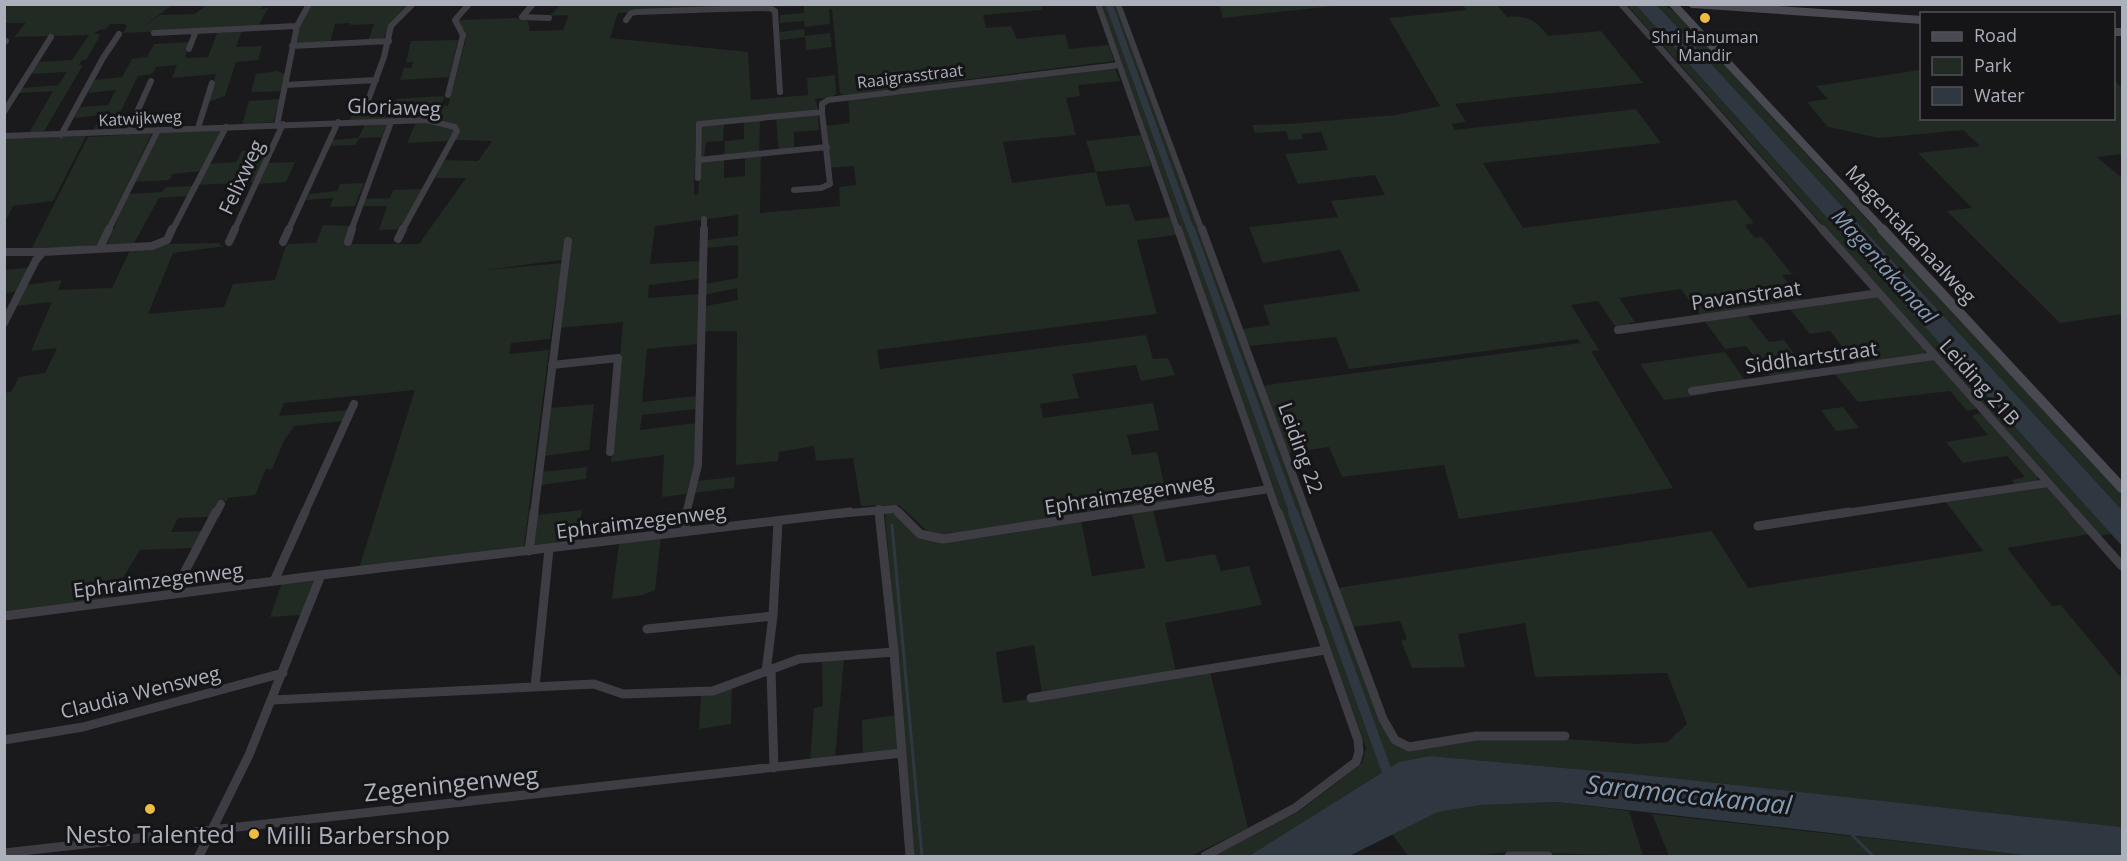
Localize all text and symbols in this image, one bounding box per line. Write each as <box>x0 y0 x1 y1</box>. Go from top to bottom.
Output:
marker: Shri Hanuman Mandir <box>1698 11 1712 25</box>
legend <box>1920 12 2115 120</box>
text: Road <box>1974 23 2017 47</box>
place label: Shri Hanuman Mandir <box>1651 26 1759 66</box>
text: Park <box>1974 53 2012 77</box>
street label: Raaigrasstraat <box>856 59 965 93</box>
text: Water <box>1974 83 2025 107</box>
street label: Gloriaweg <box>347 92 441 122</box>
street label: Katwijkweg <box>98 105 183 131</box>
street label: Felixweg <box>212 135 270 219</box>
street label: Magentakanaalweg <box>1841 160 1981 308</box>
water label: Magentakanaal <box>1827 204 1943 328</box>
street label: Pavanstraat <box>1689 274 1803 316</box>
street label: Leiding 21B <box>1934 333 2026 431</box>
street label: Siddhartstraat <box>1743 334 1879 380</box>
street label: Leiding 22 <box>1272 399 1330 497</box>
street label: Ephraimzegenweg <box>1042 467 1216 521</box>
street label: Ephraimzegenweg <box>554 497 728 545</box>
street label: Ephraimzegenweg <box>71 556 245 604</box>
street label: Claudia Wensweg <box>57 659 223 725</box>
street label: Zegeningenweg <box>362 757 540 809</box>
water label: Saramaccakanaal <box>1584 765 1795 823</box>
marker: Nesto Talented <box>143 802 157 816</box>
place label: Nesto Talented <box>65 817 235 850</box>
place label: Milli Barbershop <box>266 818 450 851</box>
marker: Milli Barbershop <box>247 827 261 841</box>

